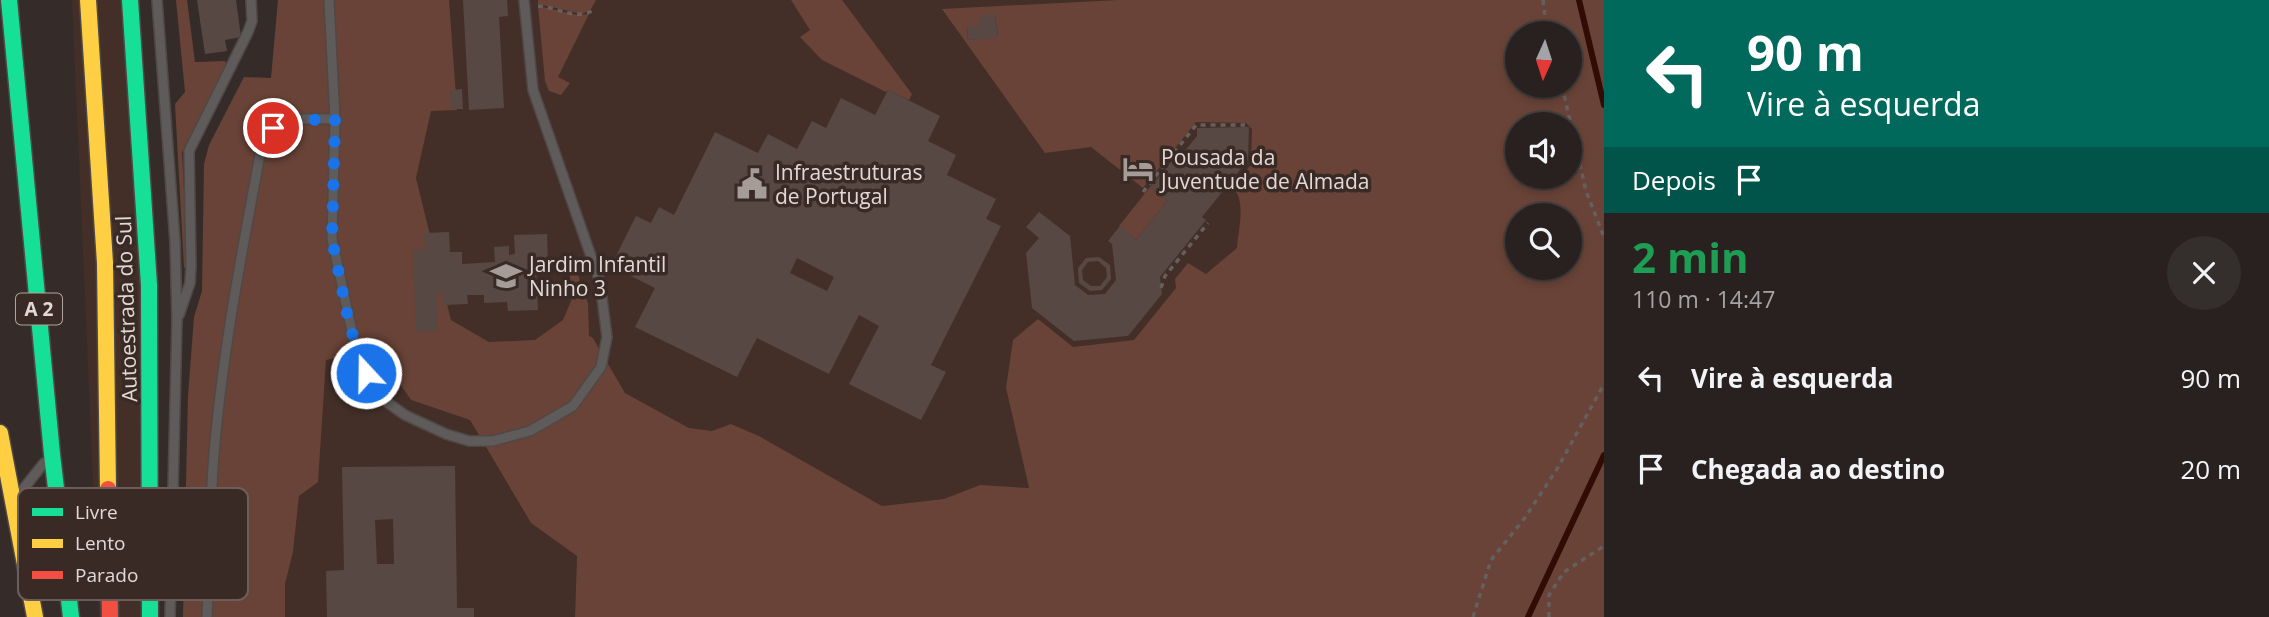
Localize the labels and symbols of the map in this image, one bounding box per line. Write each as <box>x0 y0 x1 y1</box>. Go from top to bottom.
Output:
north arrow <box>1505 21 1582 98</box>
pin <box>243 98 303 158</box>
place label: Pousada da Juventude de Almada <box>1159 143 1369 195</box>
hotel icon: Pousada da Juventude de Almada <box>1121 152 1155 186</box>
place label: Infraestruturas de Portugal <box>775 158 922 210</box>
public building icon: Infraestruturas de Portugal <box>735 167 769 201</box>
street label: Autoestrada do Sul <box>109 215 143 403</box>
place label: Jardim Infantil Ninho 3 <box>527 250 666 302</box>
school or university icon: Jardim Infantil Ninho 3 <box>489 259 523 293</box>
road number: A 2 <box>16 294 62 324</box>
position arrow <box>329 336 403 410</box>
legend <box>18 488 248 600</box>
text: Livre <box>75 499 118 525</box>
text: Lento <box>75 530 125 556</box>
text: Parado <box>75 562 138 588</box>

